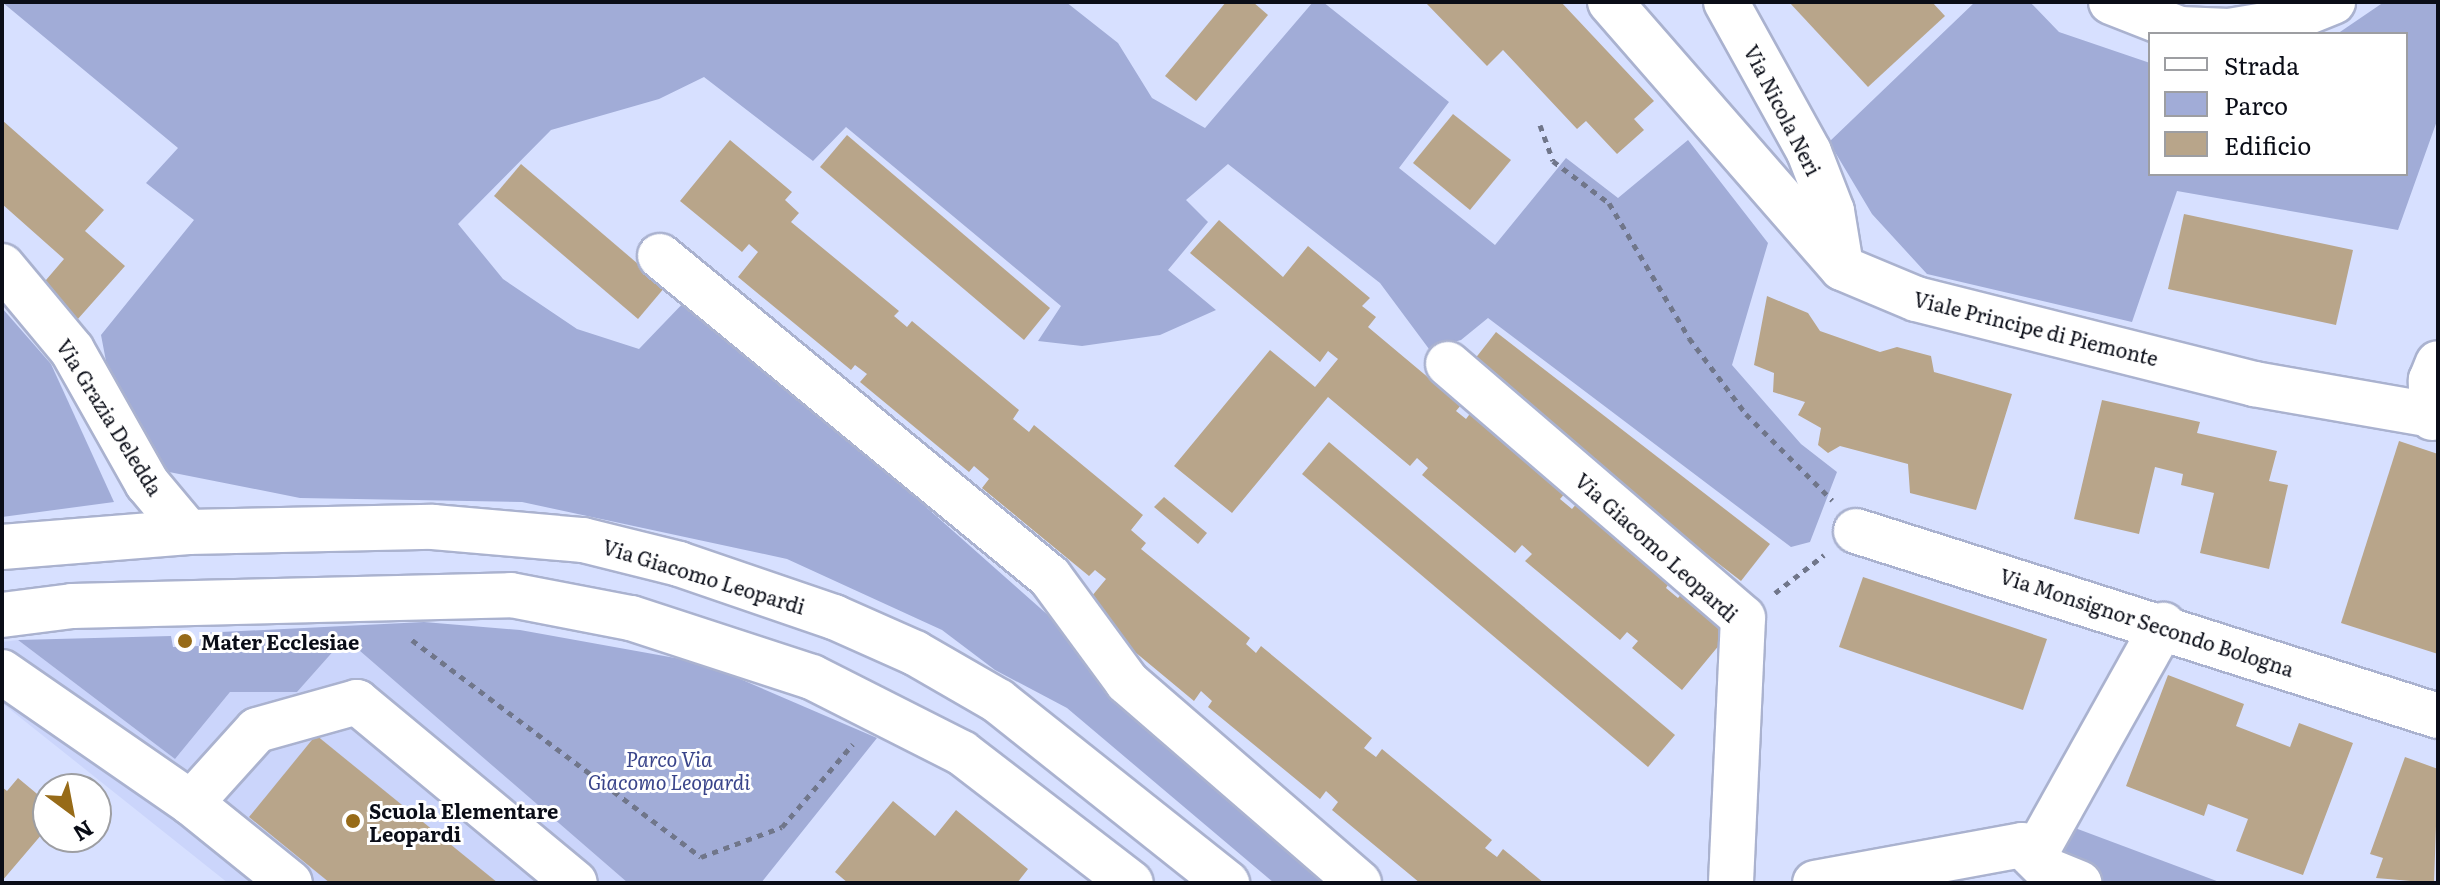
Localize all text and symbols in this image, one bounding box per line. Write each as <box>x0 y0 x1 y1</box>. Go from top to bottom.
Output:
legend <box>2148 32 2408 176</box>
street label: Via Nicola Neri <box>1740 41 1826 179</box>
text: Strada <box>2224 47 2299 82</box>
text: Parco <box>2224 87 2288 122</box>
text: Edificio <box>2224 127 2311 162</box>
street label: Viale Principe di Piemonte <box>1911 286 2161 370</box>
street label: Via Grazia Deledda <box>52 334 168 500</box>
street label: Via Giacomo Leopardi <box>1571 468 1743 626</box>
street label: Via Giacomo Leopardi <box>600 534 808 618</box>
street label: Via Monsignor Secondo Bologna <box>1997 563 2297 681</box>
place label: Mater Ecclesiae <box>201 629 359 653</box>
marker: Mater Ecclesiae <box>176 632 194 650</box>
park label: Parco Via Giacomo Leopardi <box>588 747 750 794</box>
north arrow <box>32 773 112 853</box>
place label: Scuola Elementare Leopardi <box>369 798 558 845</box>
marker: Scuola Elementare Leopardi <box>344 812 362 830</box>
text: N <box>67 813 100 851</box>

